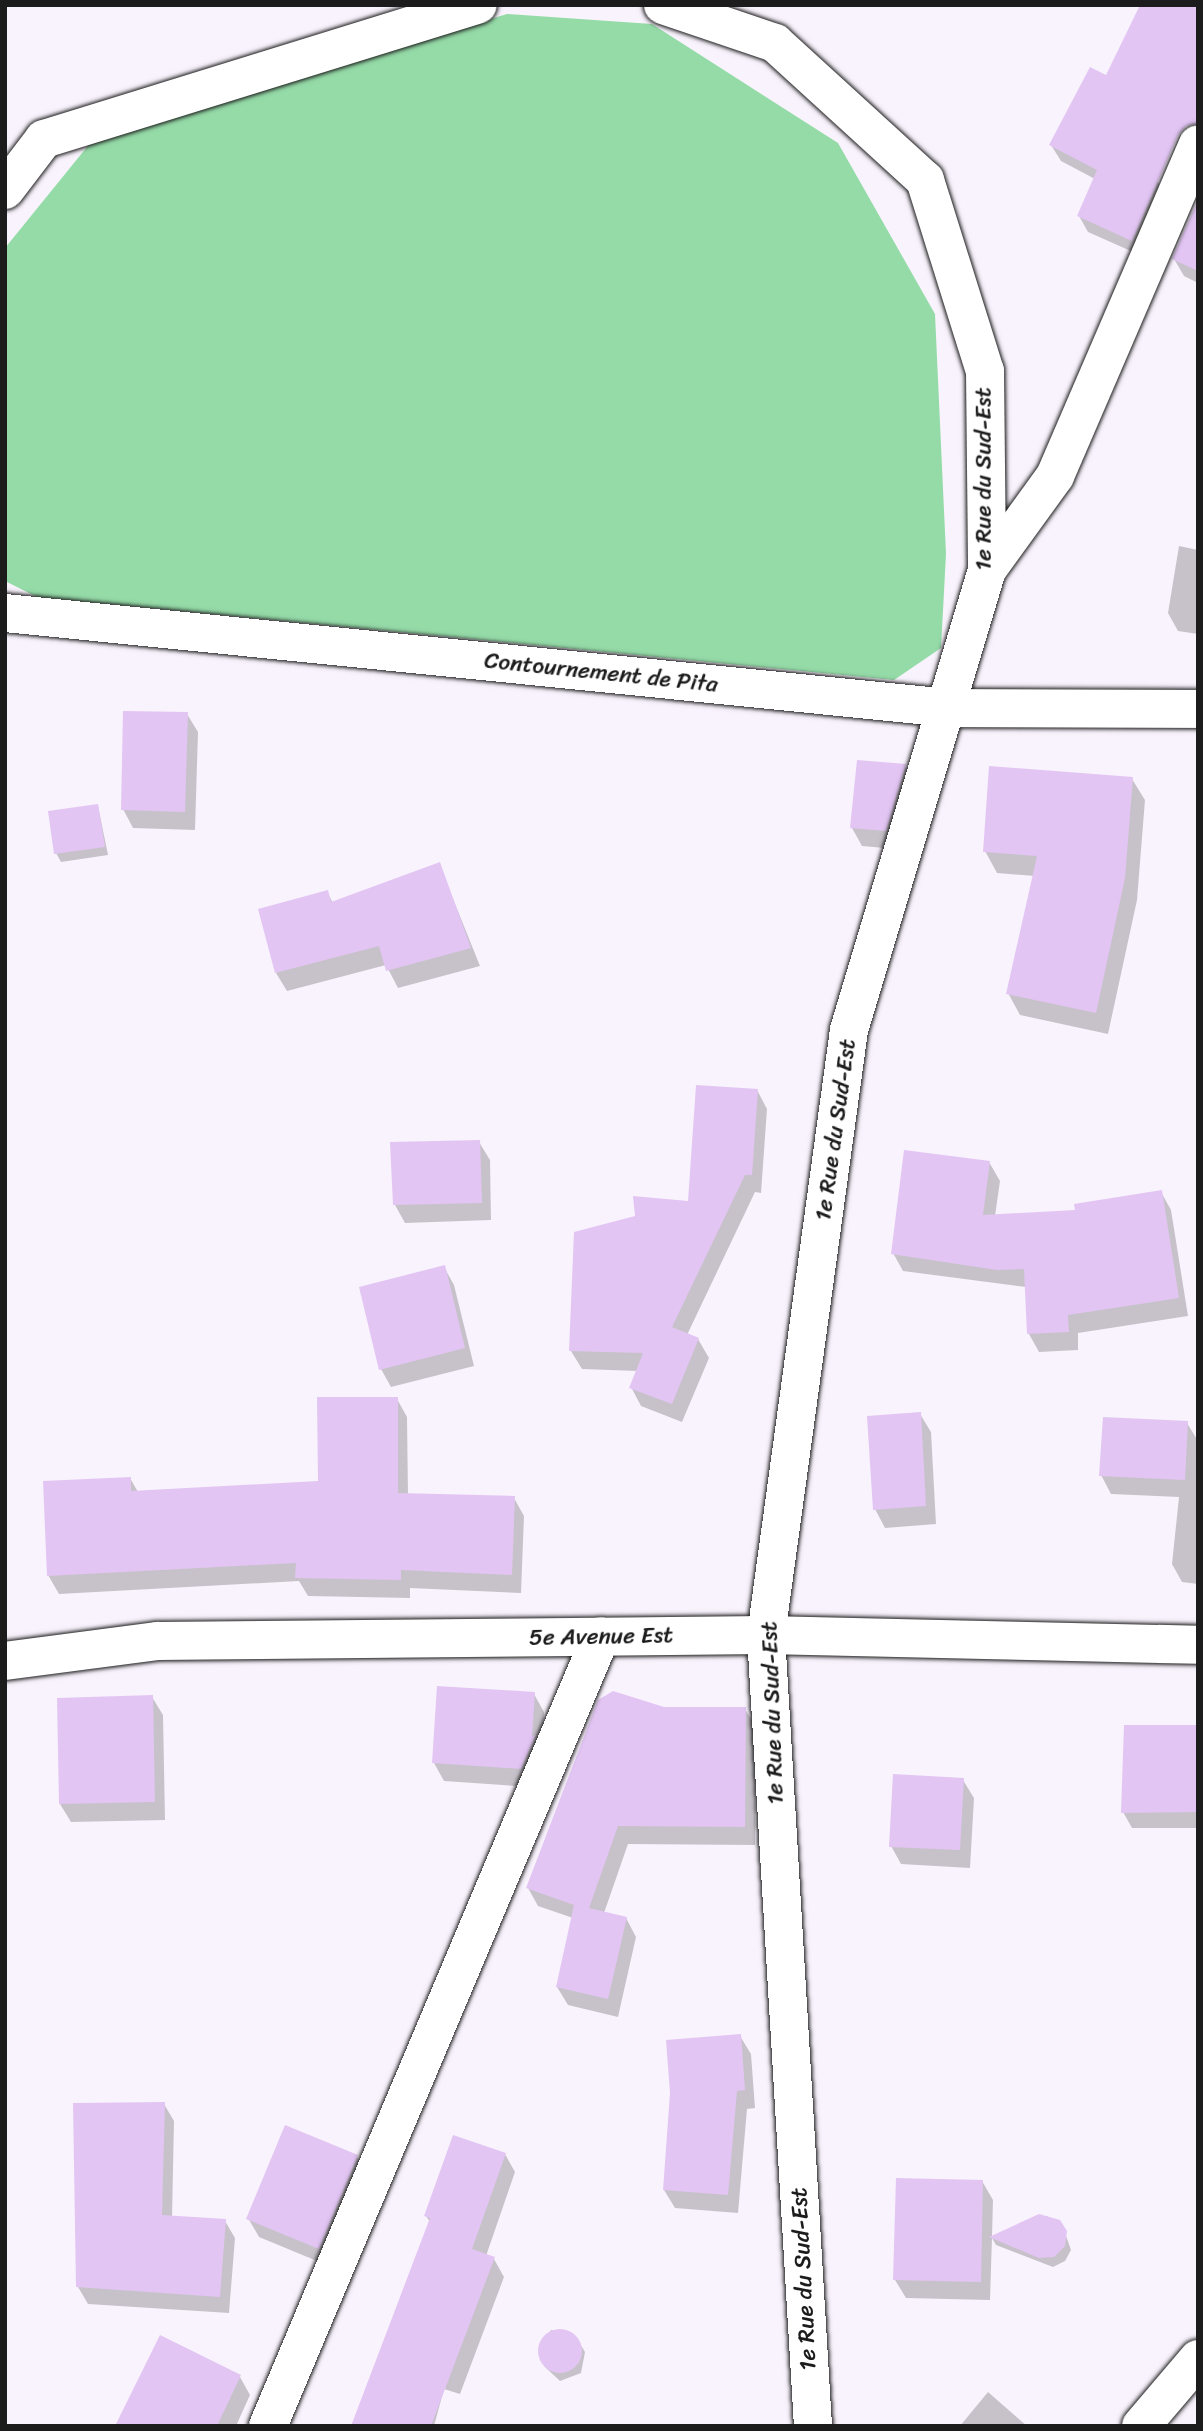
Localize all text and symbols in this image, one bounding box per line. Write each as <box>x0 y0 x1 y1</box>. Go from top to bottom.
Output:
street label: 1e Rue du Sud-Est <box>970 387 998 571</box>
street label: Contournement de Pita <box>482 647 720 699</box>
street label: 1e Rue du Sud-Est <box>810 1037 862 1223</box>
street label: 1e Rue du Sud-Est <box>756 1620 790 1806</box>
street label: 5e Avenue Est <box>528 1622 674 1652</box>
street label: 1e Rue du Sud-Est <box>785 2186 823 2372</box>

